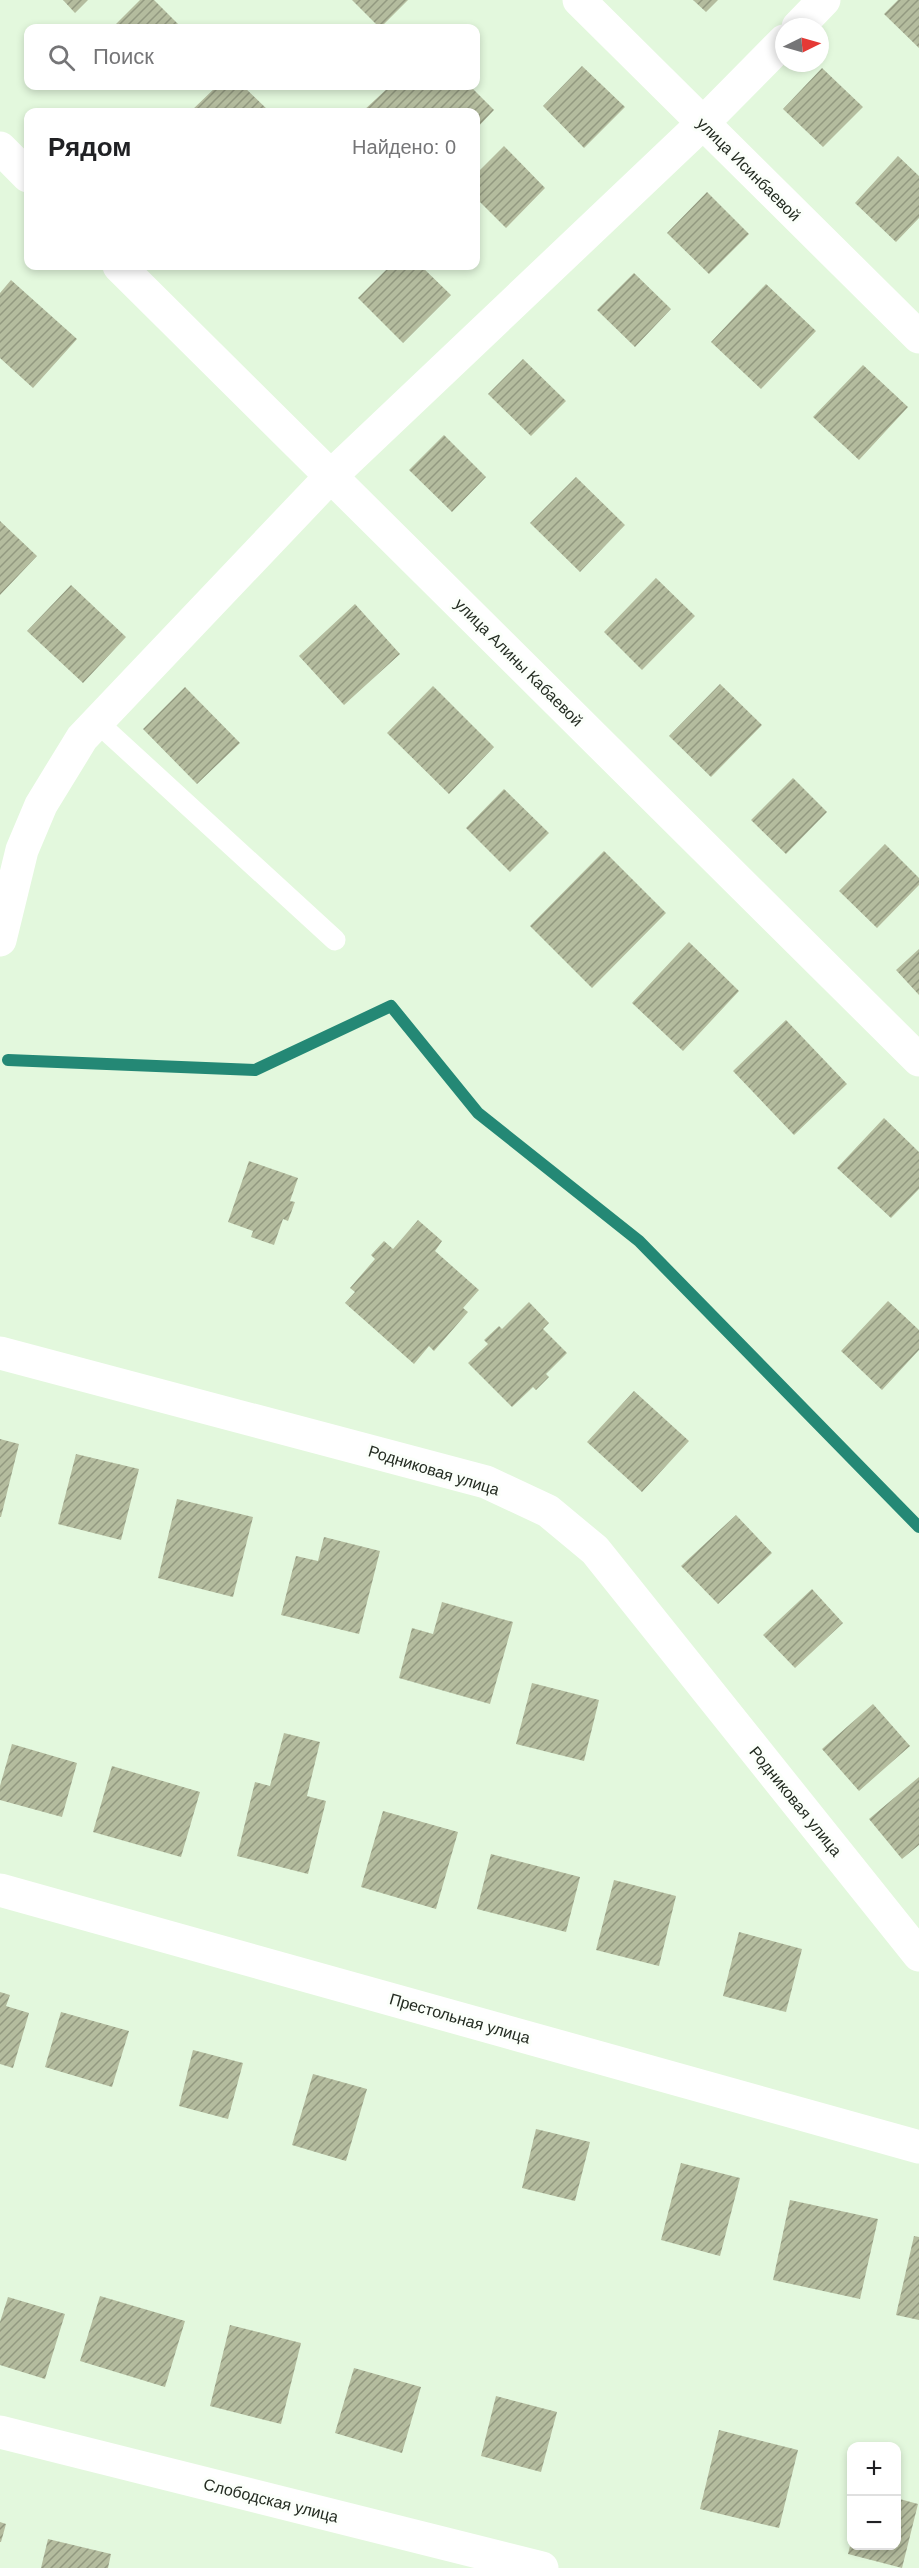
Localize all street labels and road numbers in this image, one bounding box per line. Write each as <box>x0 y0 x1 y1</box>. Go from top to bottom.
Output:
street label: улица Исинбаевой <box>694 114 804 224</box>
street label: улица Алины Кабаевой <box>451 595 586 730</box>
street label: Родниковая улица <box>366 1442 501 1499</box>
street label: Родниковая улица <box>746 1743 845 1860</box>
street label: Престольная улица <box>388 1990 532 2047</box>
street label: Слободская улица <box>202 2476 340 2525</box>

